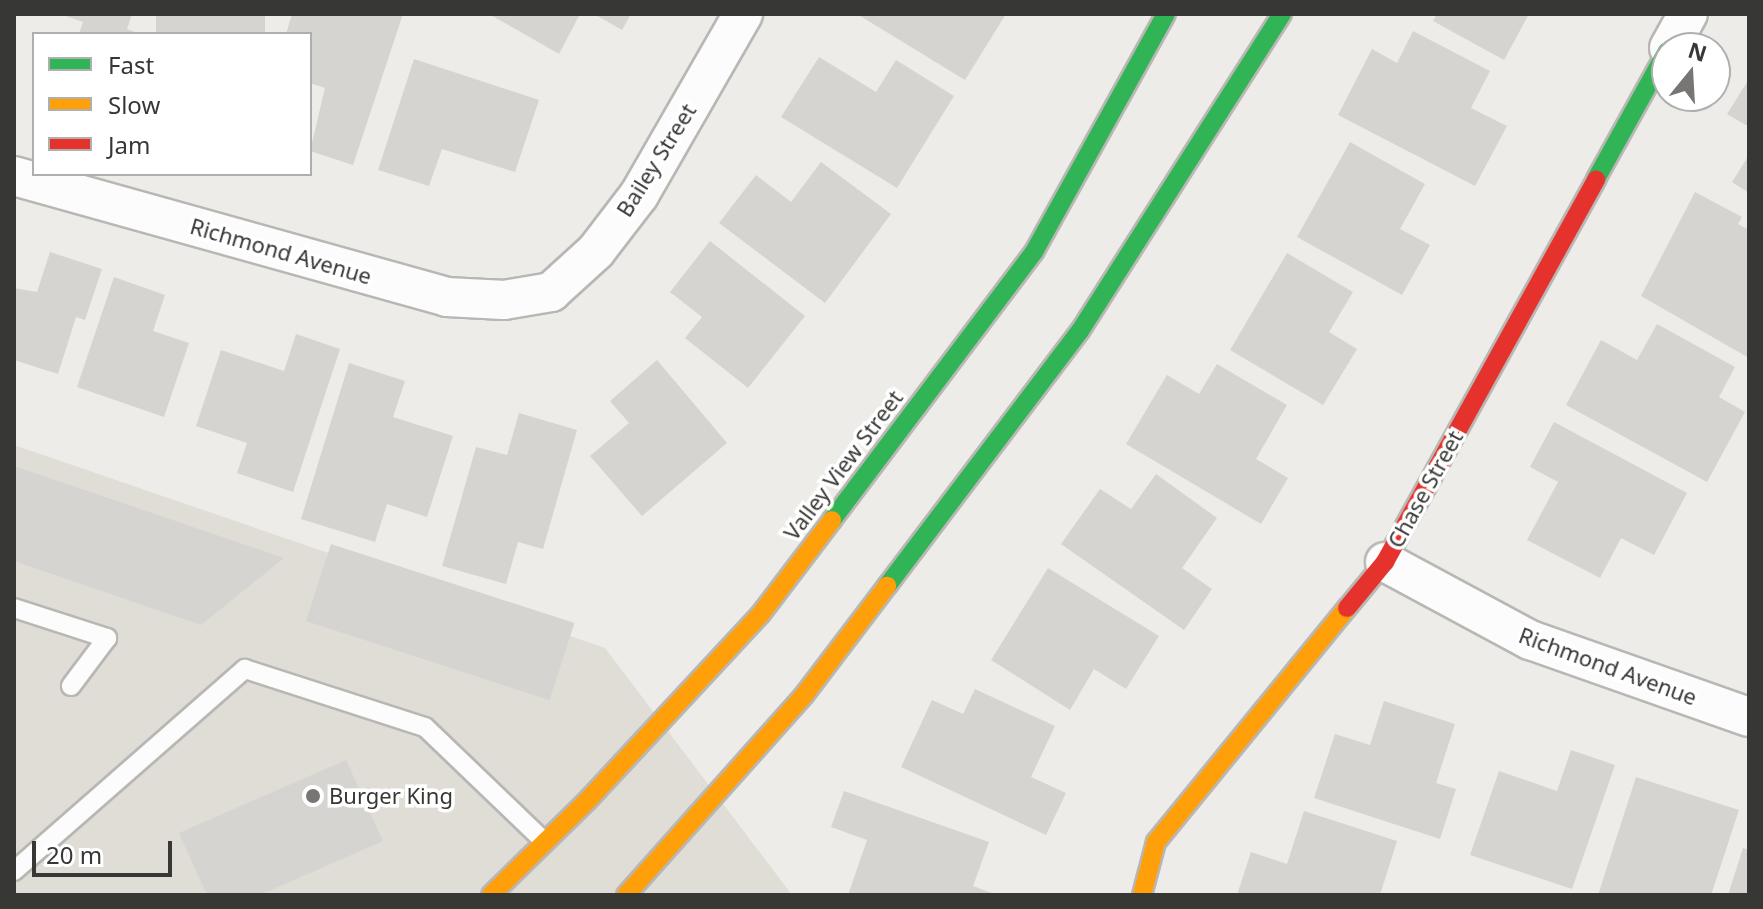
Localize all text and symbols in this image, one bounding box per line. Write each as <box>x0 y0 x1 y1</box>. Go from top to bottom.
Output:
legend <box>32 32 312 176</box>
north arrow <box>1651 32 1731 112</box>
text: N <box>1685 34 1711 68</box>
text: Fast <box>108 48 154 81</box>
text: Slow <box>108 88 160 121</box>
street label: Bailey Street <box>611 99 701 221</box>
text: Jam <box>108 128 150 161</box>
street label: Richmond Avenue <box>187 212 375 290</box>
street label: Valley View Street <box>778 385 908 545</box>
street label: Chase Street <box>1382 426 1468 552</box>
street label: Richmond Avenue <box>1515 622 1701 710</box>
place label: Burger King <box>329 783 453 809</box>
marker: Burger King <box>304 787 322 805</box>
scale bar <box>36 825 176 875</box>
text: 20 m <box>46 838 102 871</box>

